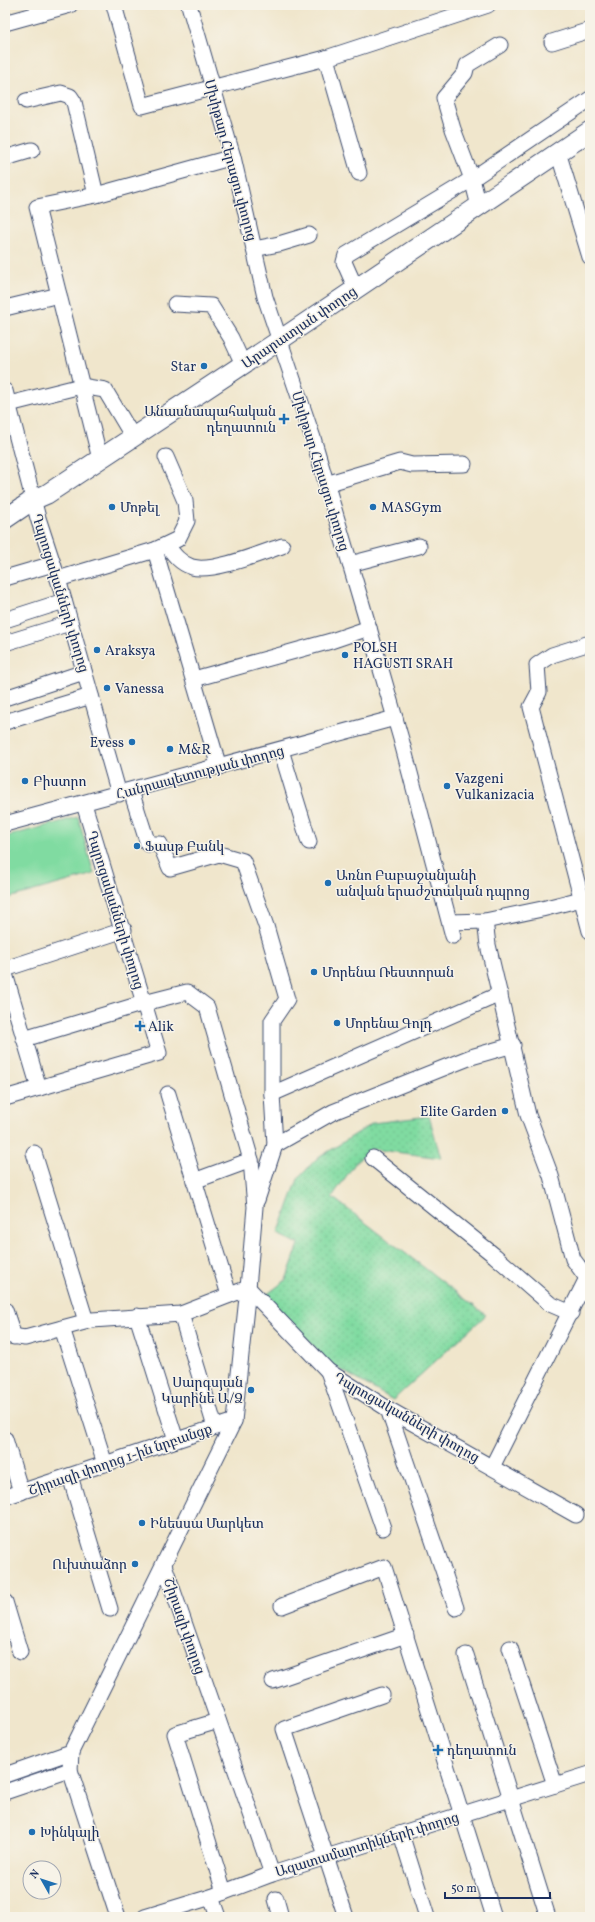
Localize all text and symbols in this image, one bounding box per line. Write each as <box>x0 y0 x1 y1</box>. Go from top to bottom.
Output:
street label: Մխիթար Հերացու փողոց <box>199 77 260 243</box>
street label: Արարատյան փողոց <box>238 283 361 374</box>
place label: Star <box>171 358 196 377</box>
marker: Star <box>199 361 209 371</box>
street label: Մխիթար Հերացու փողոց <box>286 389 353 554</box>
place label: Անասնապահական դեղատուն <box>144 403 276 438</box>
marker: Անասնապահական դեղատուն <box>279 414 289 424</box>
place label: Մոթել <box>120 499 160 518</box>
place label: MASGym <box>381 499 442 518</box>
marker: Մոթել <box>107 502 117 512</box>
marker: MASGym <box>368 502 378 512</box>
street label: Դպրոցականների փողոց <box>26 512 93 675</box>
place label: POLSH HAGUSTI SRAH <box>353 639 453 674</box>
place label: Araksya <box>105 642 156 661</box>
marker: Araksya <box>92 645 102 655</box>
marker: POLSH HAGUSTI SRAH <box>340 650 350 660</box>
place label: Vanessa <box>115 680 164 699</box>
marker: Vanessa <box>102 683 112 693</box>
place label: Evess <box>90 734 124 753</box>
marker: Evess <box>127 737 137 747</box>
place label: M&R <box>178 741 211 760</box>
street label: Հանրապետության փողոց <box>114 742 287 805</box>
marker: M&R <box>165 744 175 754</box>
place label: Vazgeni Vulkanizacia <box>455 770 535 805</box>
place label: Բիստրո <box>33 773 86 792</box>
marker: Բիստրո <box>20 776 30 786</box>
marker: Vazgeni Vulkanizacia <box>442 781 452 791</box>
street label: Դպրոցականների փողոց <box>81 829 148 992</box>
place label: Ֆասթ Բանկ <box>145 838 224 857</box>
marker: Ֆասթ Բանկ <box>132 841 142 851</box>
place label: Առնո Բաբաջանյանի անվան երաժշտական դպրոց <box>336 867 530 902</box>
marker: Առնո Բաբաջանյանի անվան երաժշտական դպրոց <box>323 878 333 888</box>
place label: Մորենա Ռեստորան <box>322 964 454 983</box>
marker: Մորենա Ռեստորան <box>309 967 319 977</box>
place label: Մորենա Գոլդ <box>345 1015 433 1034</box>
place label: Alik <box>148 1018 174 1037</box>
marker: Մորենա Գոլդ <box>332 1018 342 1028</box>
marker: Alik <box>135 1021 145 1031</box>
place label: Elite Garden <box>420 1103 497 1122</box>
marker: Elite Garden <box>500 1106 510 1116</box>
street label: Դպրոցականների փողոց <box>330 1369 482 1468</box>
place label: Սարգսյան Կարինե Ա/Ձ <box>161 1374 243 1409</box>
marker: Սարգսյան Կարինե Ա/Ձ <box>246 1385 256 1395</box>
street label: Շիրազի փողոց 1-ին նրբանցք <box>26 1420 215 1501</box>
place label: Ինեսսա Մարկետ <box>150 1515 264 1534</box>
marker: Ինեսսա Մարկետ <box>137 1518 147 1528</box>
place label: Ուխտաձոր <box>52 1556 127 1575</box>
marker: Ուխտաձոր <box>130 1559 140 1569</box>
street label: Շիրազի փողոց <box>158 1576 209 1677</box>
place label: դեղատուն <box>447 1742 516 1761</box>
marker: դեղատուն <box>432 1744 444 1756</box>
street label: Ազատամարտիկների փողոց <box>273 1808 462 1882</box>
place label: Խինկալի <box>40 1824 100 1843</box>
marker: Խինկալի <box>27 1827 37 1837</box>
north arrow <box>22 1860 62 1900</box>
text: N <box>27 1867 44 1882</box>
scale bar <box>445 1874 550 1900</box>
text: 50 m <box>451 1881 477 1897</box>

